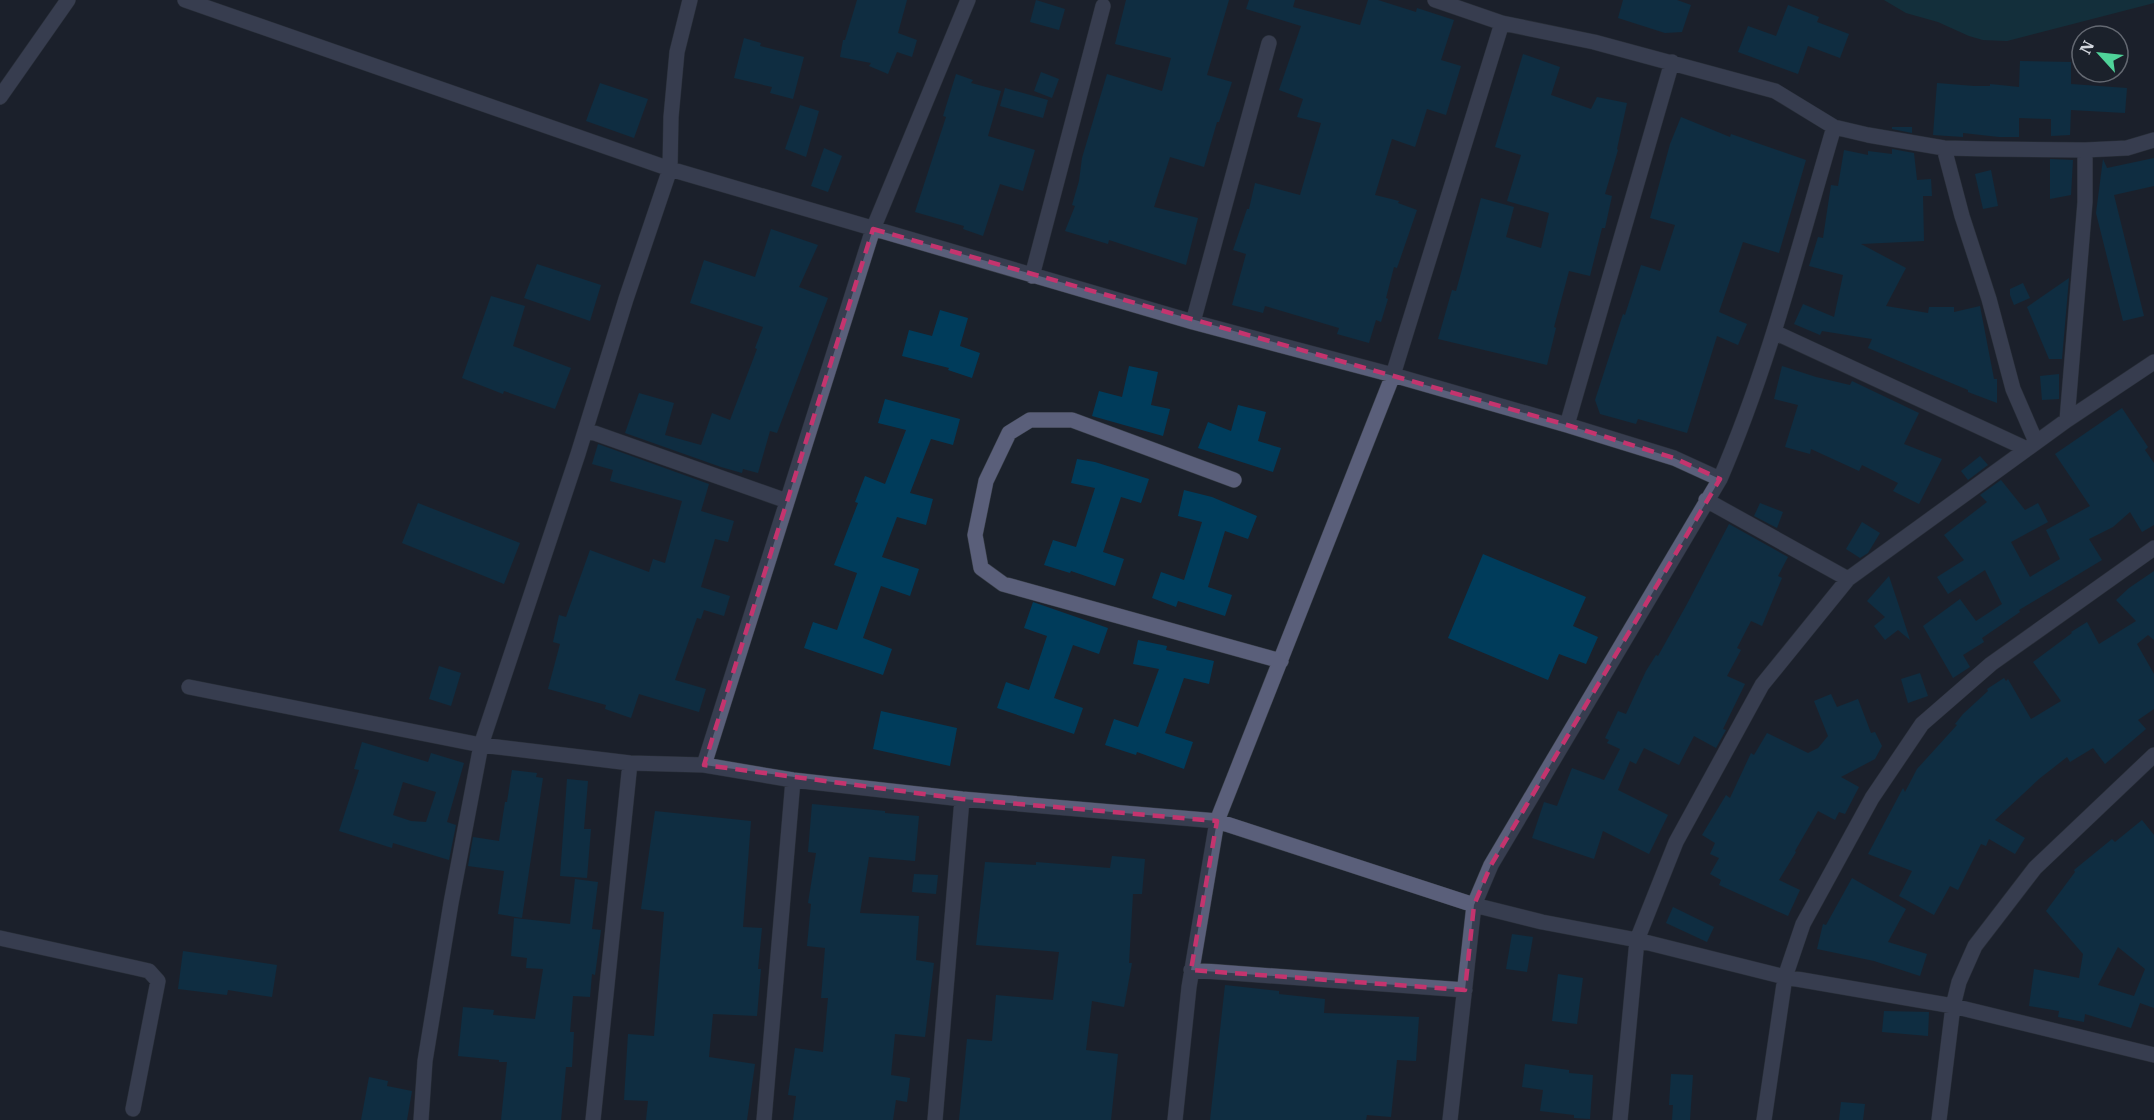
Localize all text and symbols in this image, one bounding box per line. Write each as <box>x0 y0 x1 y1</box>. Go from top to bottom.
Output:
north arrow <box>2070 24 2130 84</box>
text: N <box>2075 37 2098 57</box>

